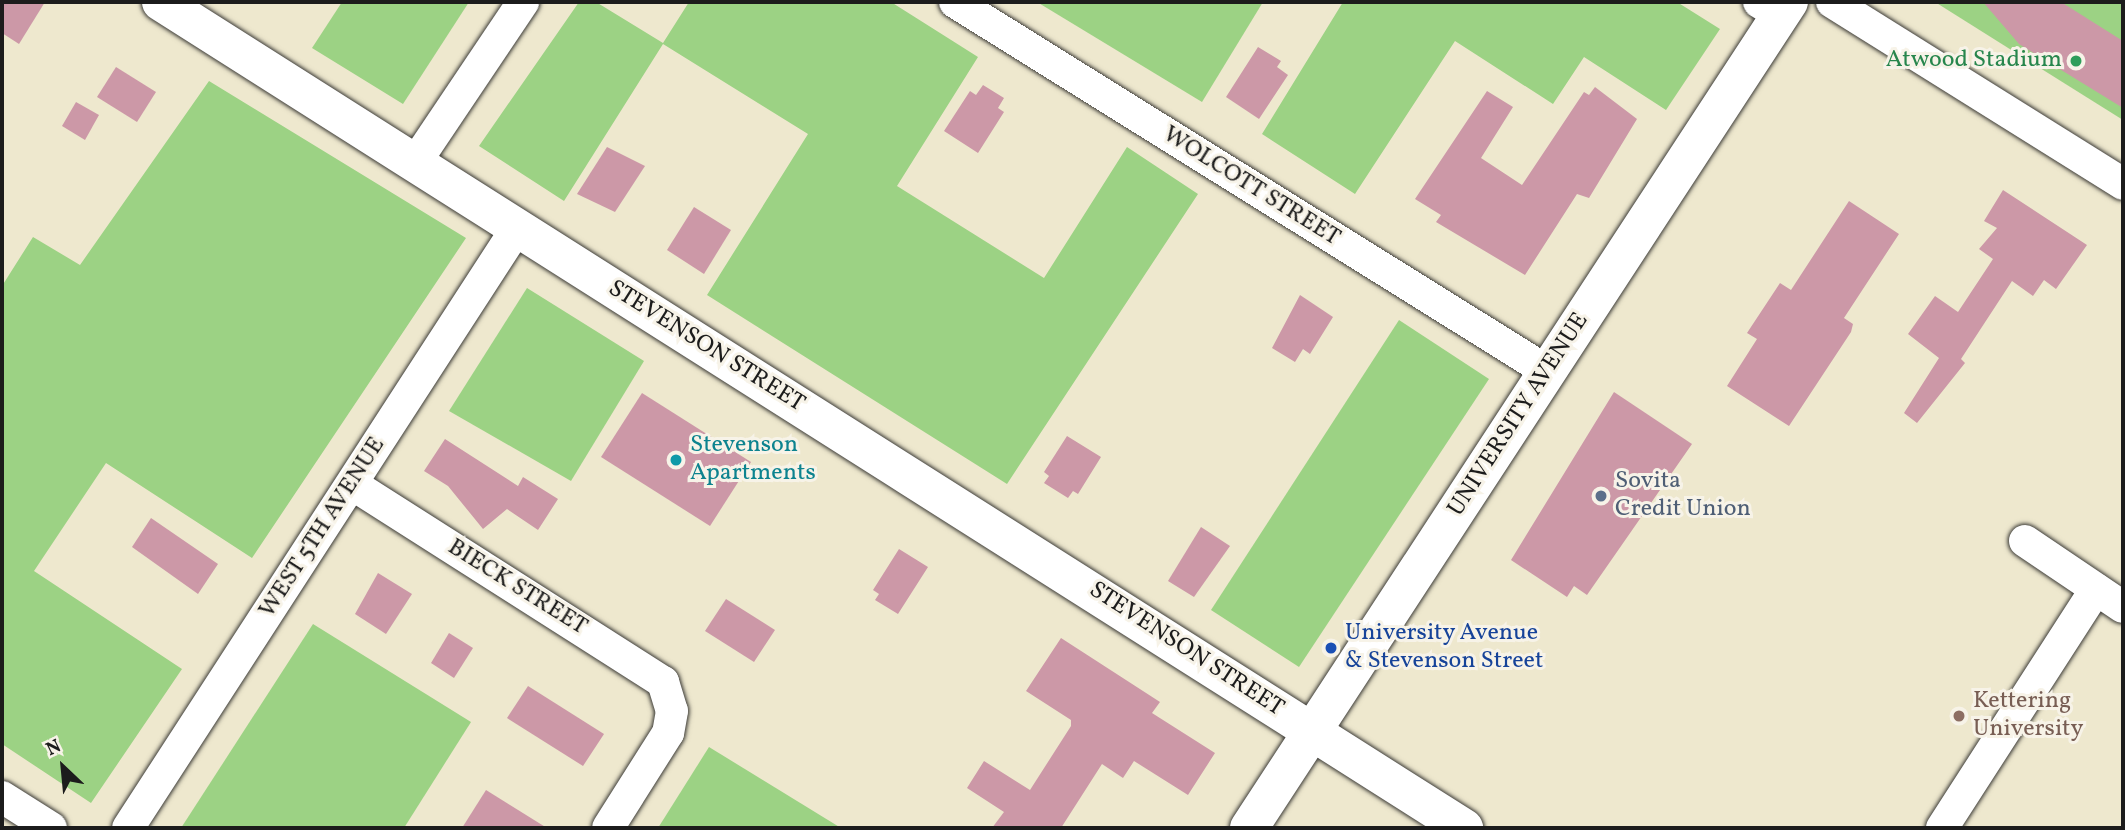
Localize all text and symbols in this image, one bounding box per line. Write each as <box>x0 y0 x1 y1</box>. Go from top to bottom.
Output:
place label: Atwood Stadium <box>1886 47 2062 75</box>
marker: Atwood Stadium <box>2068 53 2084 69</box>
street label: WOLCOTT STREET <box>1157 121 1345 253</box>
street label: STEVENSON STREET <box>602 275 810 419</box>
street label: UNIVERSITY AVENUE <box>1442 308 1596 522</box>
street label: WEST 5TH AVENUE <box>254 432 392 624</box>
place label: Stevenson Apartments <box>690 432 816 488</box>
marker: Stevenson Apartments <box>668 452 684 468</box>
place label: Sovita Credit Union <box>1615 468 1751 524</box>
marker: Sovita Credit Union <box>1593 488 1609 504</box>
street label: BIECK STREET <box>442 534 592 642</box>
street label: STEVENSON STREET <box>1083 576 1289 724</box>
place label: University Avenue & Stevenson Street <box>1345 620 1543 676</box>
marker: University Avenue & Stevenson Street <box>1323 640 1339 656</box>
place label: Kettering University <box>1973 688 2084 744</box>
marker: Kettering University <box>1951 708 1967 724</box>
north arrow <box>28 732 98 802</box>
text: N <box>42 733 66 763</box>

